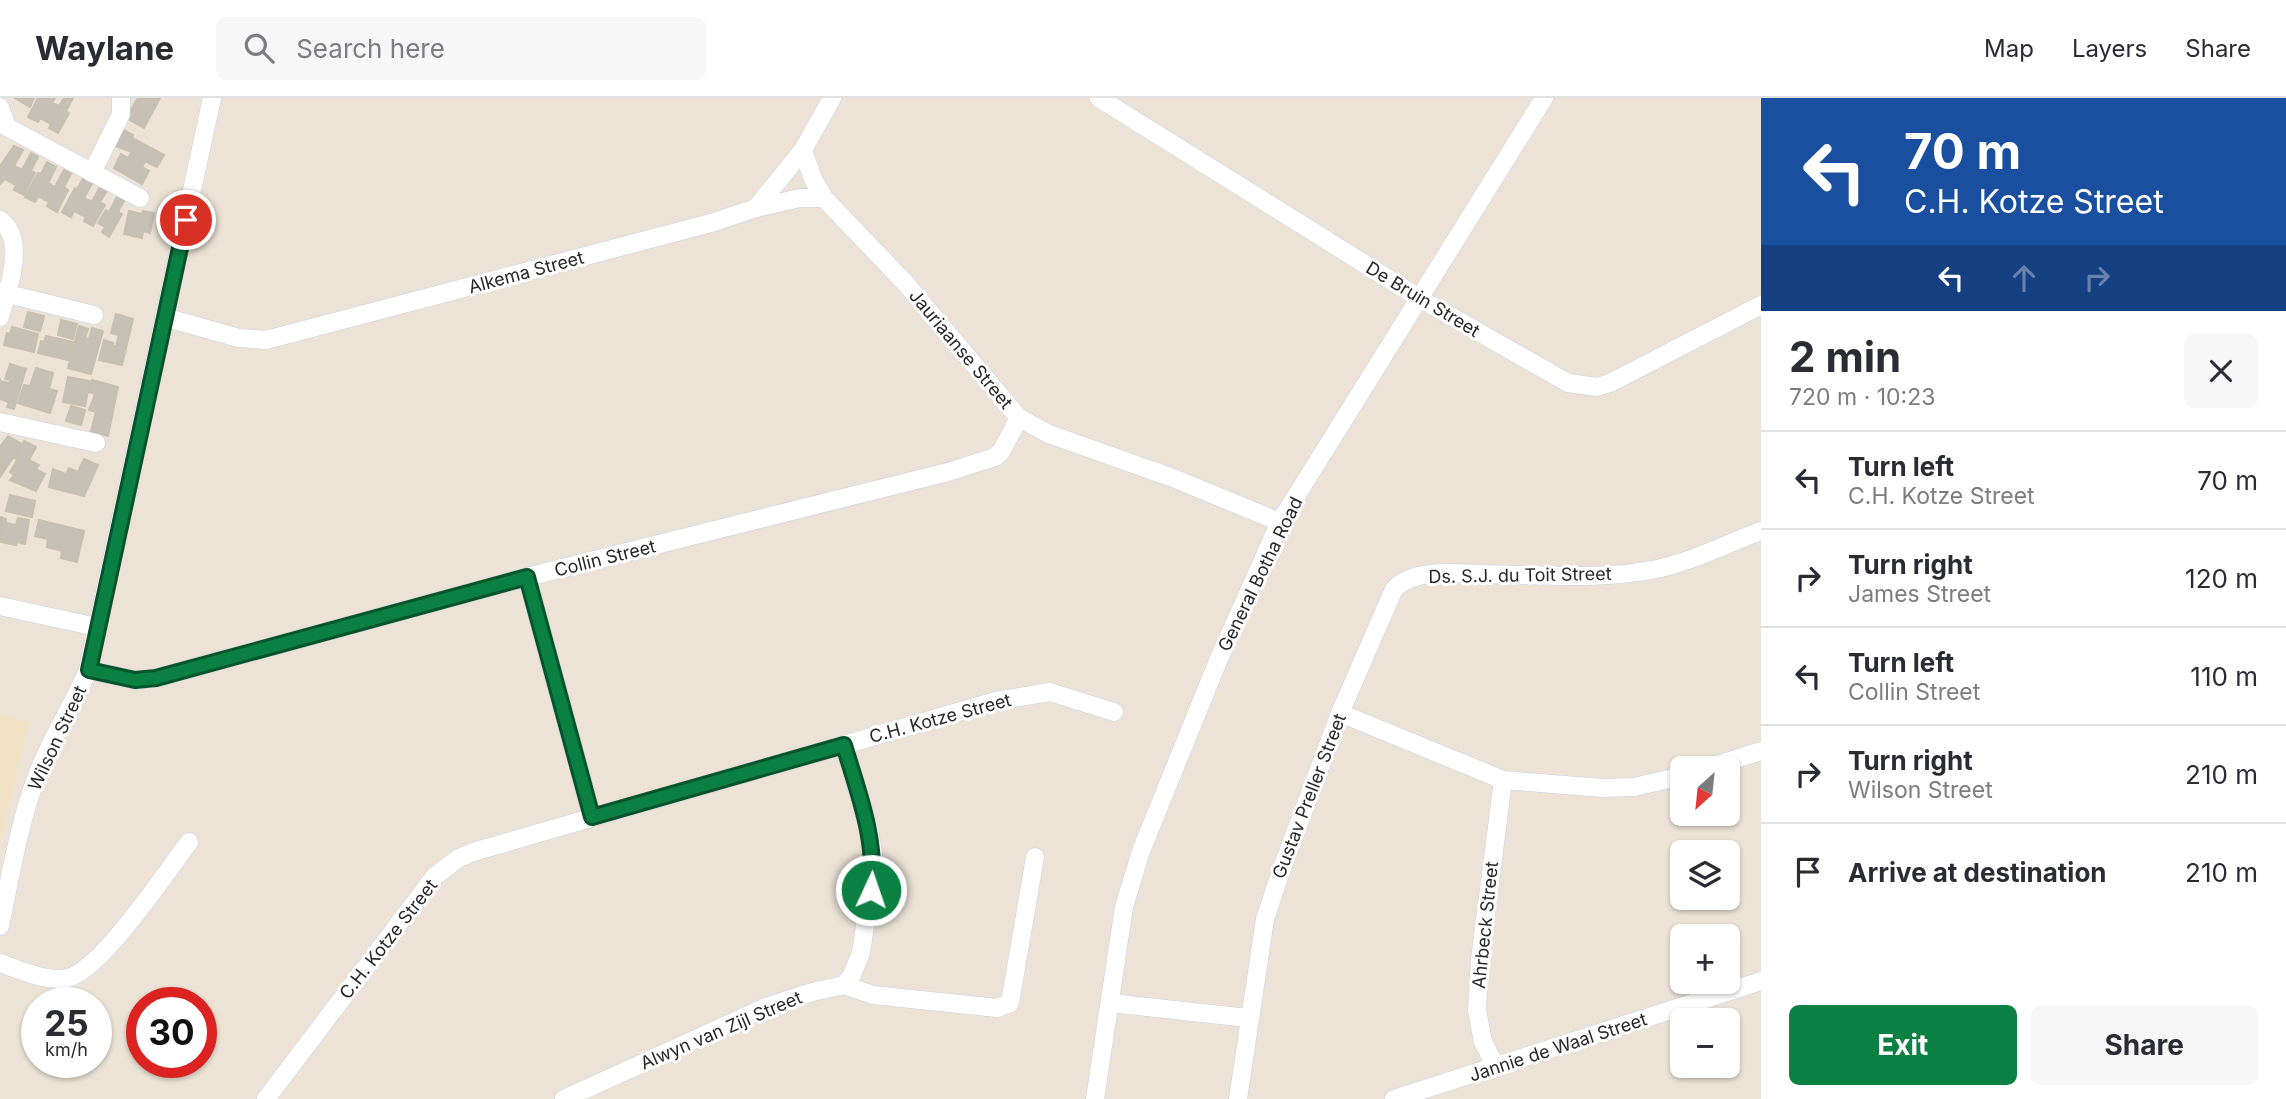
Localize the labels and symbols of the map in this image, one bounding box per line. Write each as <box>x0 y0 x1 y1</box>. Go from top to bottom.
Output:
pin <box>156 190 216 250</box>
street label: Alkema Street <box>466 246 586 297</box>
street label: De Bruin Street <box>1362 257 1484 341</box>
street label: Jauriaanse Street <box>905 285 1017 413</box>
street label: General Botha Road <box>1214 493 1306 655</box>
street label: Collin Street <box>552 535 658 581</box>
street label: Ds. S.J. du Toit Street <box>1428 563 1612 587</box>
street label: Wilson Street <box>24 682 90 794</box>
street label: C.H. Kotze Street <box>867 689 1013 747</box>
street label: Gustav Preller Street <box>1268 711 1350 881</box>
north arrow <box>1670 756 1740 826</box>
position arrow <box>834 853 908 927</box>
street label: Ahrbeck Street <box>1468 860 1502 990</box>
street label: C.H. Kotze Street <box>335 875 441 1003</box>
street label: Alwyn van Zijl Street <box>637 986 805 1074</box>
speed limit sign: 30 <box>126 987 217 1078</box>
street label: Jannie de Waal Street <box>1467 1008 1650 1086</box>

